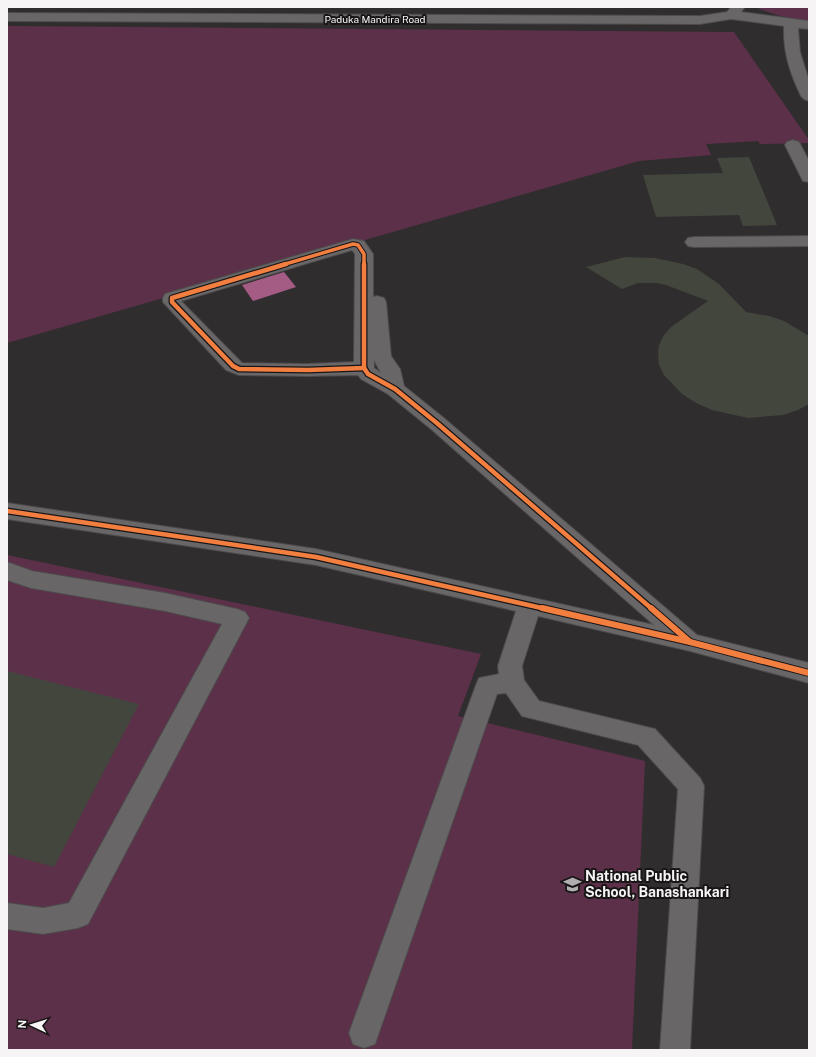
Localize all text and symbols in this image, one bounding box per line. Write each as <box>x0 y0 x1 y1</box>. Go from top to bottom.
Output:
street label: Paduka Mandira Road <box>324 13 426 25</box>
place label: National Public School, Banashankari <box>585 868 729 900</box>
school or university icon: National Public School, Banashankari <box>562 874 582 894</box>
north arrow <box>12 1005 52 1045</box>
text: N <box>16 1020 28 1029</box>

